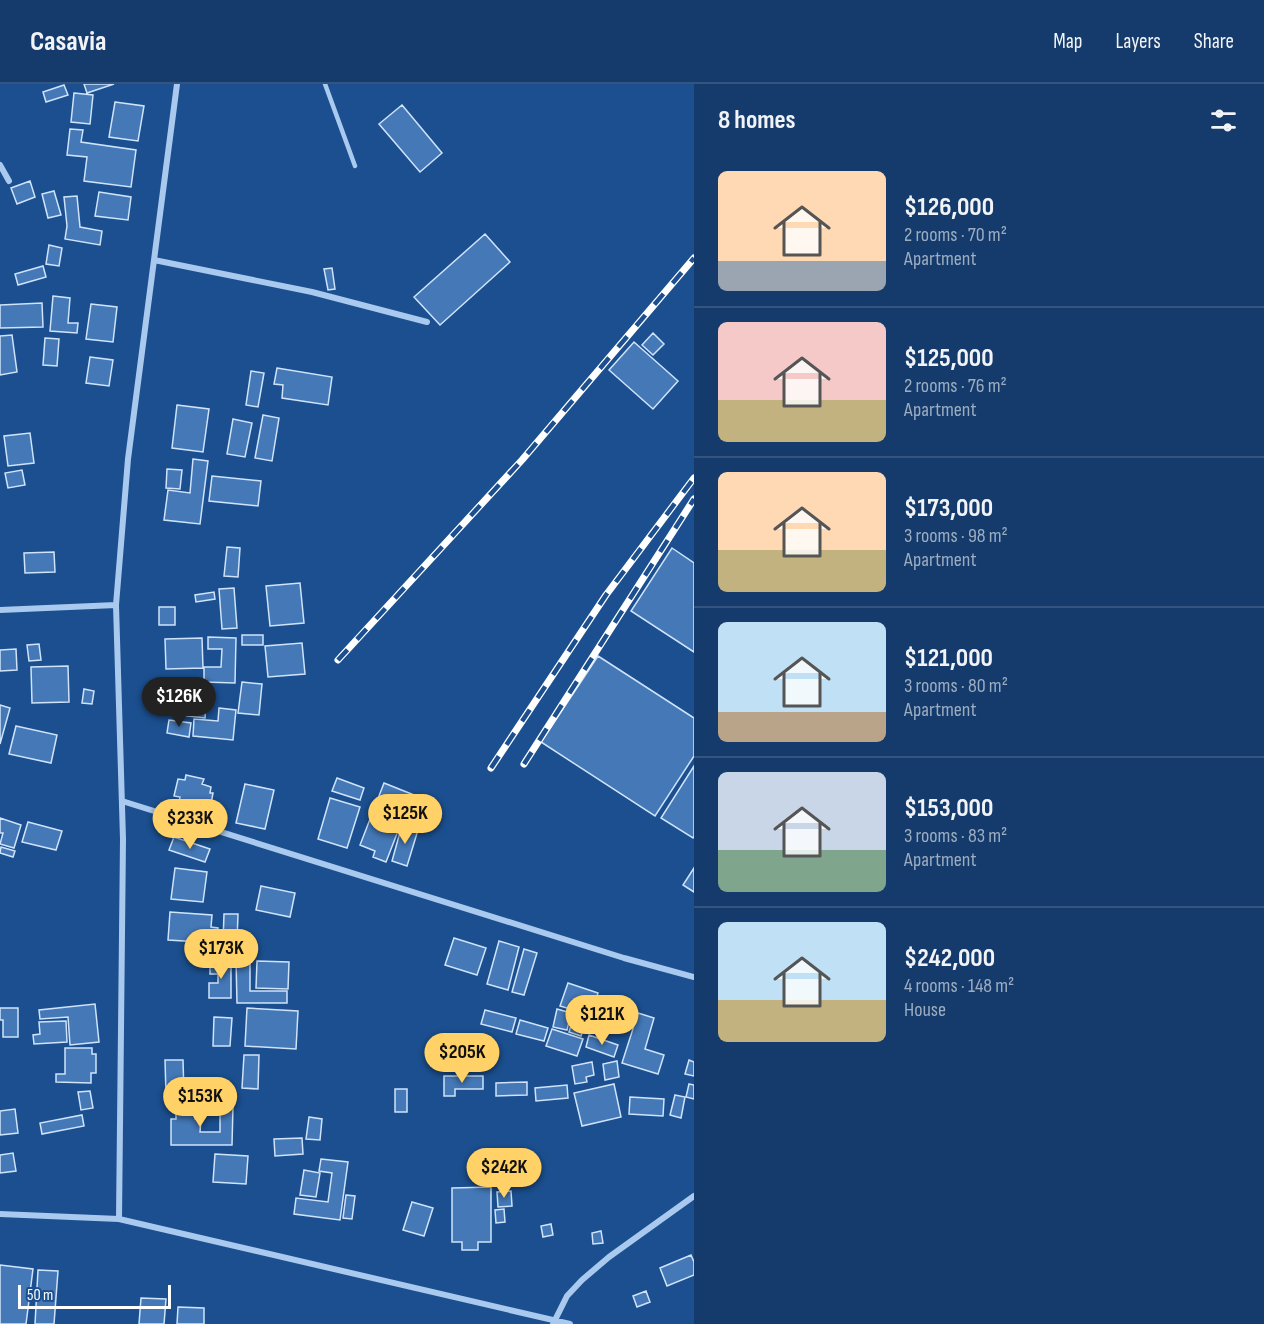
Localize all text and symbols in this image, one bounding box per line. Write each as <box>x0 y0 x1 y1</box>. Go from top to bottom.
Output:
text: Casavia <box>30 25 106 58</box>
text: Map <box>1053 29 1082 54</box>
text: Layers <box>1115 29 1161 54</box>
text: Share <box>1194 29 1234 54</box>
icon: filters <box>1207 104 1240 137</box>
text: 8 homes <box>718 105 796 136</box>
text: $126,000 <box>904 192 994 223</box>
icon: home <box>766 195 838 267</box>
text: 2 rooms · 70 m² <box>904 223 1007 247</box>
text: Apartment <box>904 247 977 271</box>
text: $125,000 <box>904 343 994 374</box>
icon: home <box>766 346 838 418</box>
text: 2 rooms · 76 m² <box>904 374 1007 398</box>
text: Apartment <box>904 398 977 422</box>
text: $173,000 <box>904 493 993 524</box>
icon: home <box>766 496 838 568</box>
text: 3 rooms · 98 m² <box>904 524 1008 548</box>
text: Apartment <box>904 548 977 572</box>
text: $121,000 <box>904 643 993 674</box>
icon: home <box>766 646 838 718</box>
text: 3 rooms · 80 m² <box>904 674 1008 698</box>
pin: $126K <box>137 677 221 728</box>
text: $126K <box>156 684 202 708</box>
text: Apartment <box>904 698 977 722</box>
text: $153,000 <box>904 793 993 824</box>
pin: $125K <box>363 794 447 845</box>
icon: home <box>766 796 838 868</box>
pin: $233K <box>148 799 232 850</box>
text: $125K <box>382 801 428 825</box>
text: $233K <box>167 806 213 830</box>
text: 3 rooms · 83 m² <box>904 824 1007 848</box>
text: Apartment <box>904 848 977 872</box>
pin: $173K <box>179 929 263 980</box>
text: $173K <box>198 936 244 960</box>
text: $242,000 <box>904 943 995 974</box>
icon: home <box>766 946 838 1018</box>
text: 4 rooms · 148 m² <box>904 974 1014 998</box>
pin: $121K <box>560 995 644 1046</box>
text: House <box>904 998 946 1022</box>
text: $121K <box>580 1002 625 1026</box>
pin: $205K <box>420 1033 504 1084</box>
text: $205K <box>438 1040 486 1064</box>
pin: $153K <box>158 1077 242 1128</box>
text: $153K <box>177 1084 223 1108</box>
pin: $242K <box>462 1148 546 1199</box>
text: $242K <box>481 1155 527 1179</box>
scale bar <box>18 1282 171 1310</box>
text: 50 m <box>27 1286 53 1305</box>

